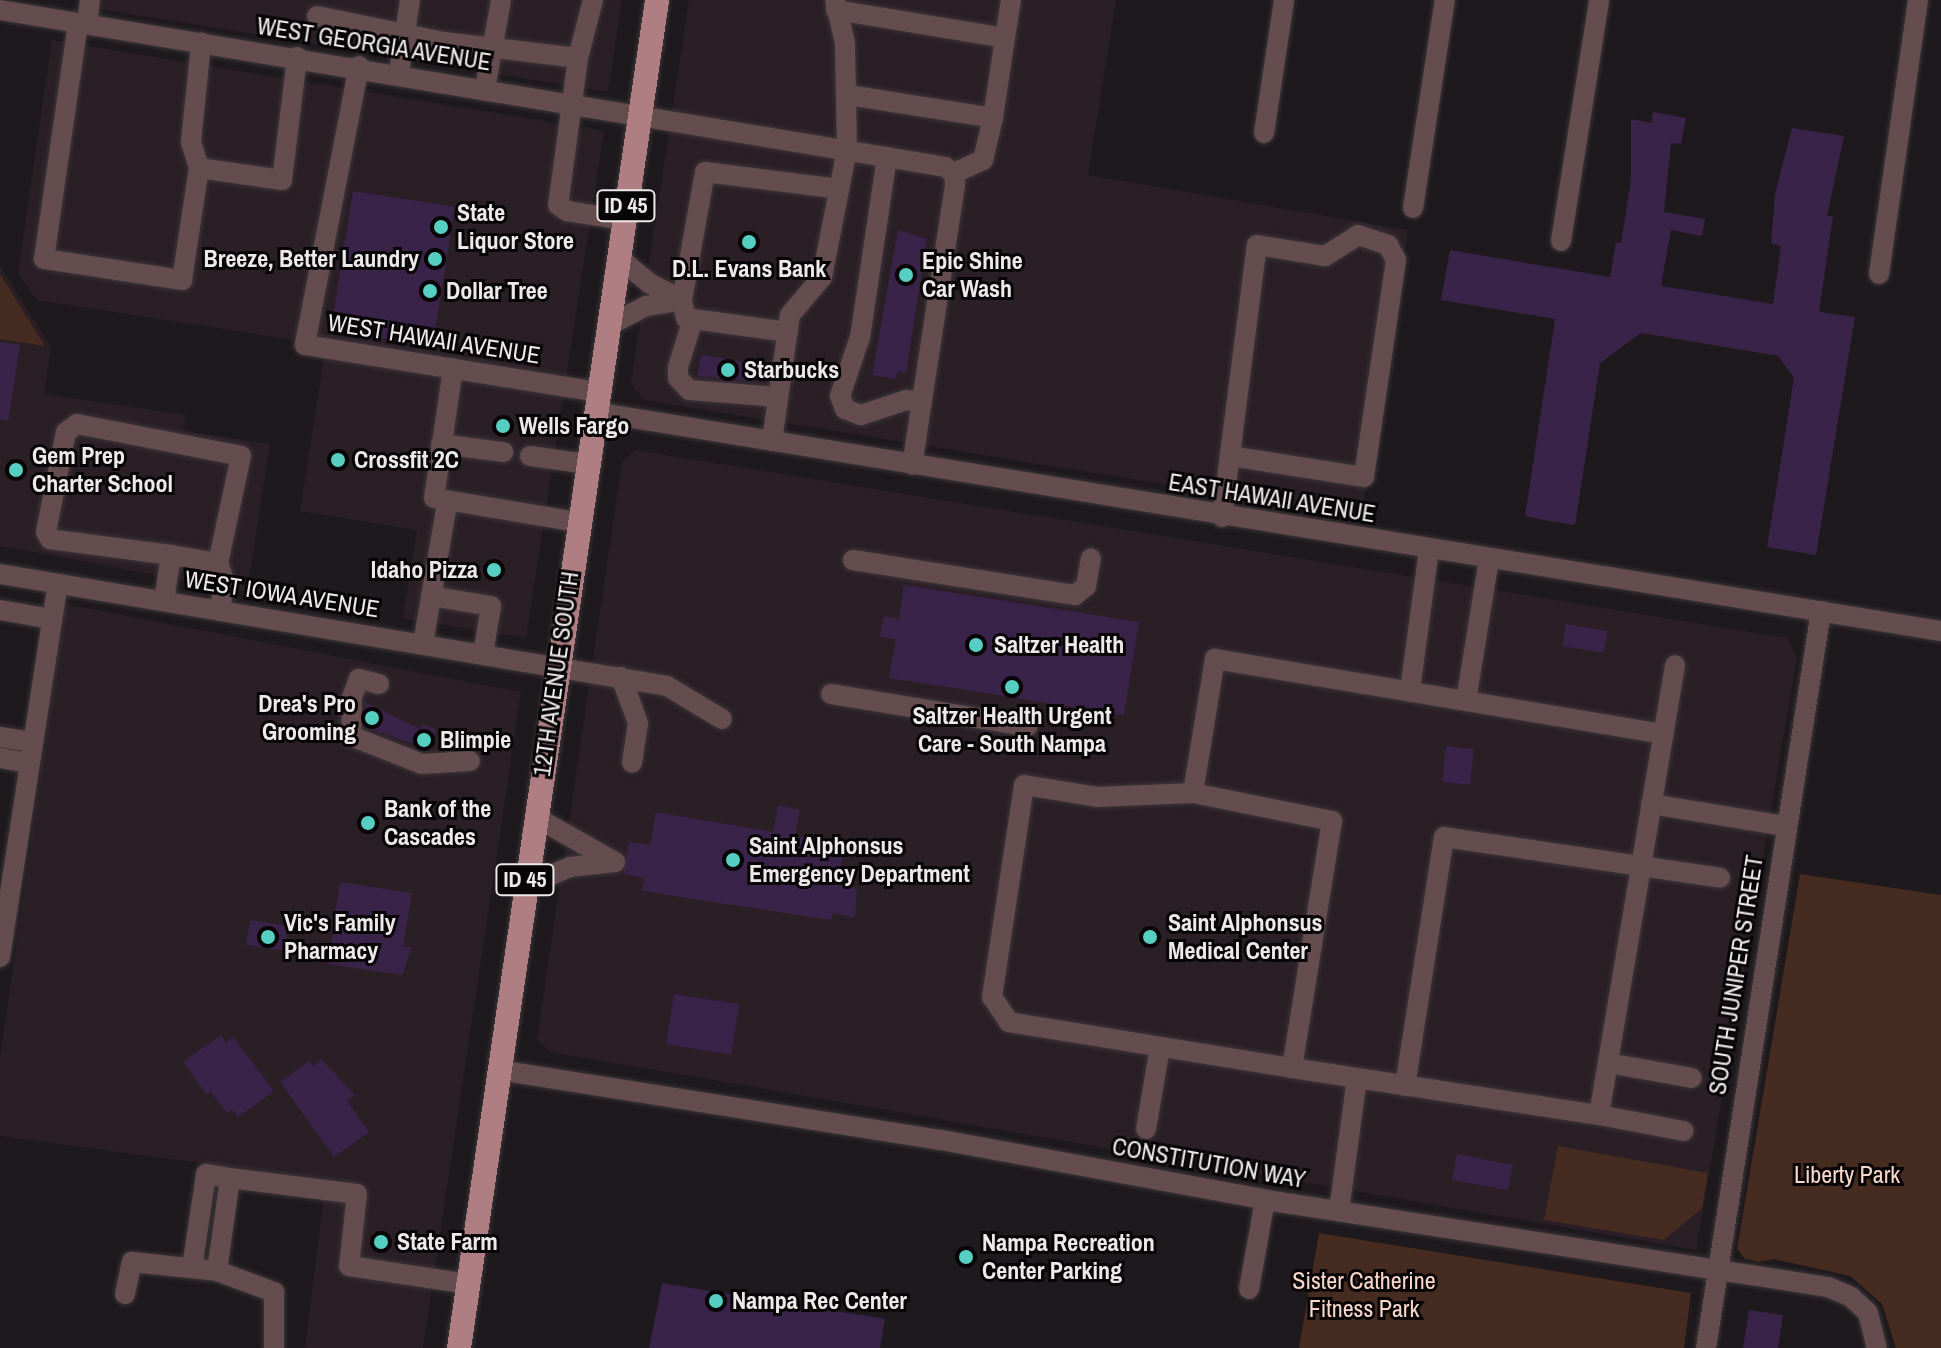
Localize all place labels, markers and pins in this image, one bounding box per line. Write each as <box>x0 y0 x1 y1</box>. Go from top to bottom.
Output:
place label: State Liquor Store <box>457 199 574 255</box>
marker: State Liquor Store <box>432 218 450 236</box>
marker: D.L. Evans Bank <box>740 233 758 251</box>
place label: Breeze, Better Laundry <box>204 245 419 273</box>
place label: Epic Shine Car Wash <box>922 247 1023 303</box>
marker: Breeze, Better Laundry <box>426 250 444 268</box>
place label: D.L. Evans Bank <box>672 255 826 283</box>
marker: Epic Shine Car Wash <box>897 266 915 284</box>
place label: Dollar Tree <box>446 277 548 305</box>
marker: Dollar Tree <box>421 282 439 300</box>
place label: Starbucks <box>744 356 839 384</box>
marker: Starbucks <box>719 361 737 379</box>
place label: Wells Fargo <box>519 412 629 440</box>
marker: Wells Fargo <box>494 417 512 435</box>
place label: Gem Prep Charter School <box>32 442 173 498</box>
place label: Crossfit 2C <box>354 446 459 474</box>
marker: Crossfit 2C <box>329 451 347 469</box>
marker: Gem Prep Charter School <box>7 461 25 479</box>
place label: Idaho Pizza <box>371 556 478 584</box>
marker: Idaho Pizza <box>485 561 503 579</box>
place label: Saltzer Health <box>994 631 1124 659</box>
marker: Saltzer Health <box>965 634 987 656</box>
marker: Saltzer Health Urgent Care - South Nampa <box>1001 676 1023 698</box>
place label: Drea's Pro Grooming <box>258 690 356 746</box>
place label: Saltzer Health Urgent Care - South Nampa <box>912 702 1112 758</box>
marker: Drea's Pro Grooming <box>363 709 381 727</box>
place label: Blimpie <box>440 726 511 754</box>
marker: Blimpie <box>415 731 433 749</box>
place label: Bank of the Cascades <box>384 795 491 851</box>
marker: Bank of the Cascades <box>359 814 377 832</box>
place label: Saint Alphonsus Emergency Department <box>749 832 970 888</box>
marker: Saint Alphonsus Emergency Department <box>724 851 742 869</box>
place label: Vic's Family Pharmacy <box>284 909 396 965</box>
place label: Saint Alphonsus Medical Center <box>1168 909 1323 965</box>
marker: Saint Alphonsus Medical Center <box>1139 926 1161 948</box>
marker: Vic's Family Pharmacy <box>259 928 277 946</box>
place label: State Farm <box>397 1228 498 1256</box>
place label: Nampa Recreation Center Parking <box>982 1229 1155 1285</box>
marker: State Farm <box>372 1233 390 1251</box>
marker: Nampa Recreation Center Parking <box>957 1248 975 1266</box>
place label: Nampa Rec Center <box>732 1287 907 1315</box>
marker: Nampa Rec Center <box>707 1292 725 1310</box>

